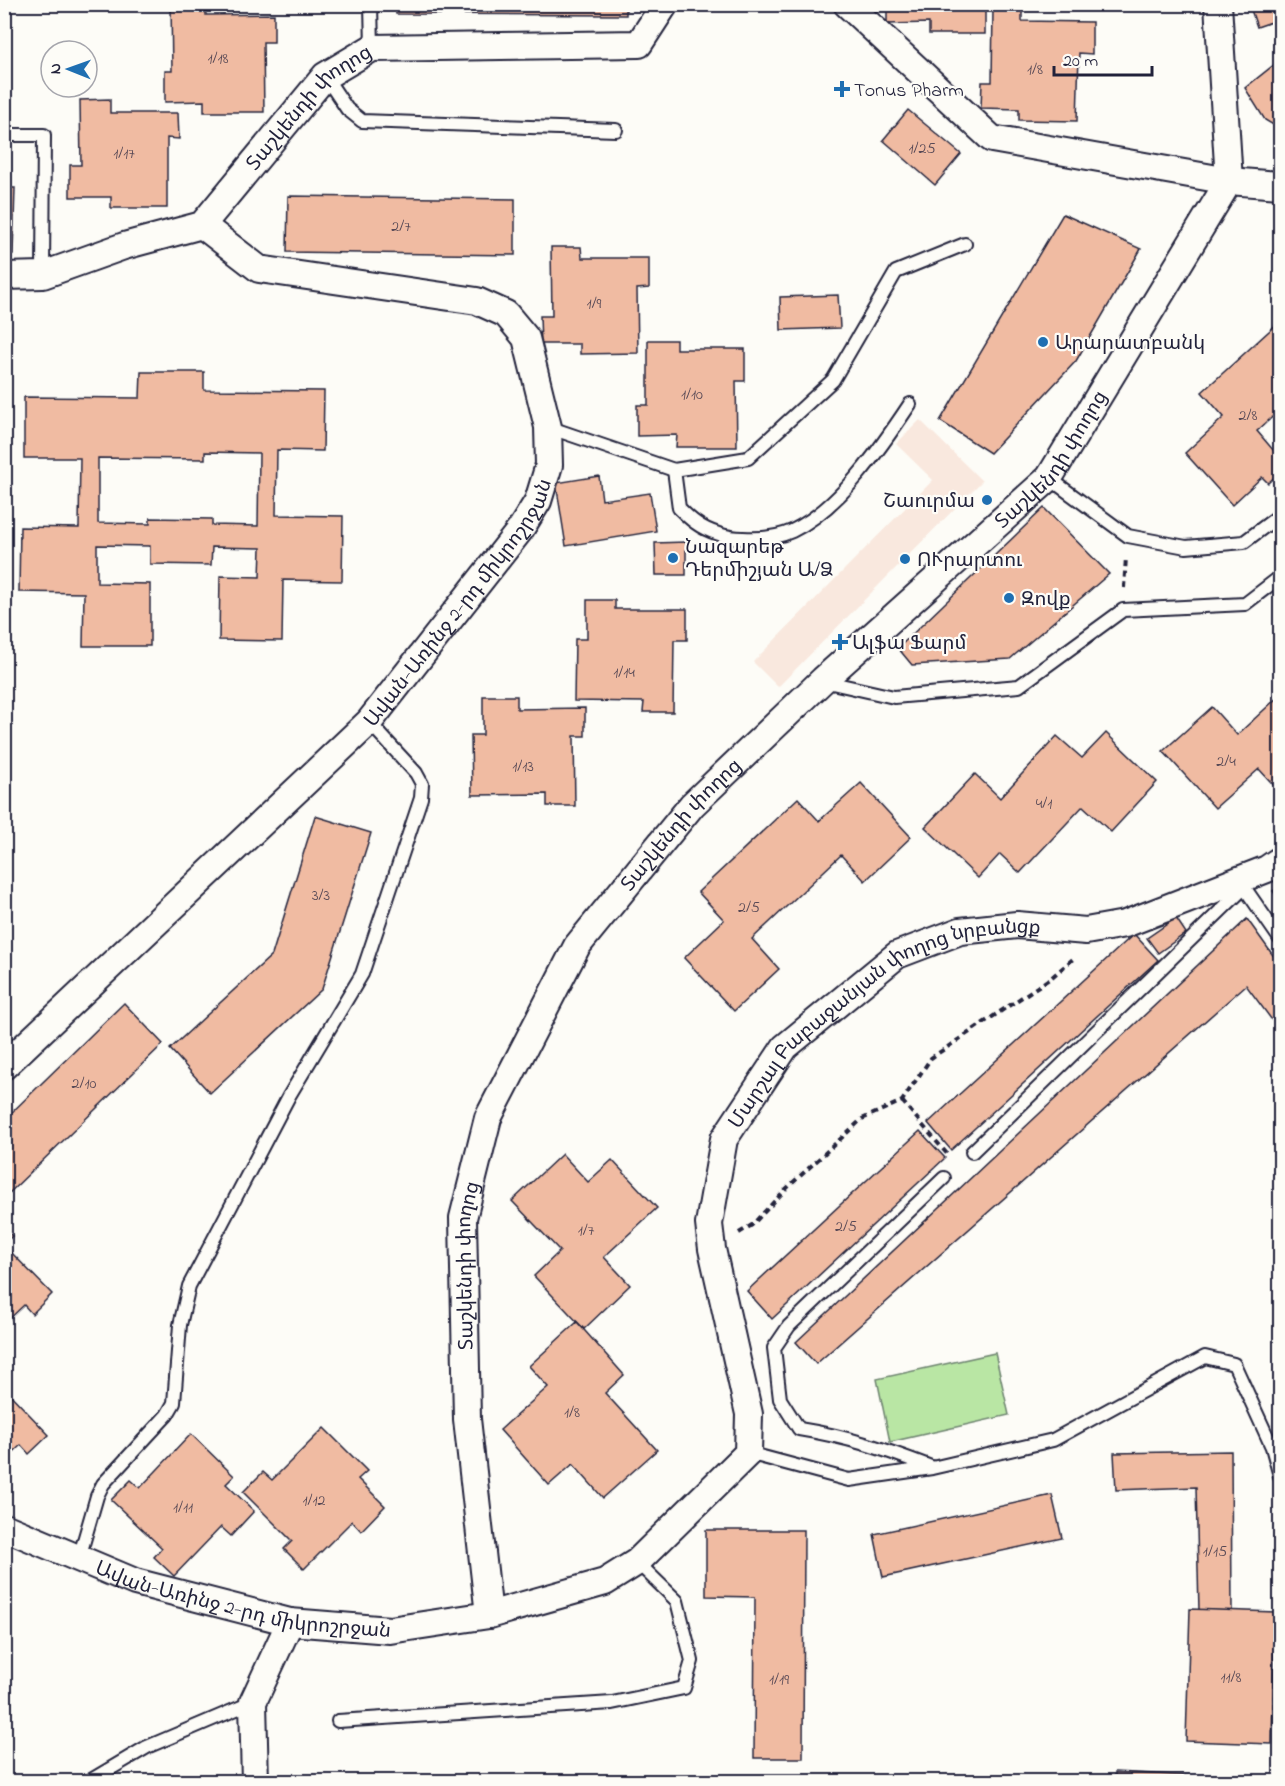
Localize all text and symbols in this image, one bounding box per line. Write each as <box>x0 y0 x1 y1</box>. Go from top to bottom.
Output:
north arrow <box>39 39 99 99</box>
street label: Տաշկենդի փողոց <box>241 39 378 178</box>
scale bar <box>1054 39 1152 77</box>
house number: 1/18 <box>207 47 229 71</box>
text: 20 m <box>1063 49 1098 75</box>
house number: 1/8 <box>1027 58 1043 82</box>
text: N <box>44 63 68 74</box>
place label: Tonus Pharm <box>854 77 964 106</box>
marker: Tonus Pharm <box>835 82 849 96</box>
house number: 1/25 <box>908 137 936 161</box>
house number: 1/17 <box>113 142 135 166</box>
house number: 2/7 <box>391 215 411 239</box>
house number: 1/9 <box>587 292 602 316</box>
place label: Արարատբանկ <box>1055 330 1205 359</box>
marker: Արարատբանկ <box>1036 335 1050 349</box>
house number: 1/10 <box>681 383 703 407</box>
street label: Տաշկենդի փողոց <box>990 386 1116 537</box>
house number: 2/8 <box>1239 404 1257 428</box>
street label: Ավան-Առինջ 2-րդ միկրոշրջան <box>358 476 561 734</box>
place label: Շաուրմա <box>883 488 975 517</box>
marker: Շաուրմա <box>980 493 994 507</box>
place label: Նազարեթ Դերմիշյան Ա/Ձ <box>685 534 833 586</box>
place label: ՈՒրարտու <box>917 547 1022 576</box>
marker: Նազարեթ Դերմիշյան Ա/Ձ <box>666 551 680 565</box>
marker: ՈՒրարտու <box>898 552 912 566</box>
place label: Զովք <box>1021 586 1071 615</box>
marker: Զովք <box>1002 591 1016 605</box>
place label: Ալֆա Ֆարմ <box>852 630 966 659</box>
marker: Ալֆա Ֆարմ <box>833 635 847 649</box>
house number: 1/14 <box>613 661 635 685</box>
house number: 2/4 <box>1216 750 1236 774</box>
street label: Տաշկենդի փողոց <box>615 753 749 899</box>
house number: 1/13 <box>512 755 534 779</box>
house number: 4/1 <box>1036 792 1052 816</box>
house number: 3/3 <box>312 884 330 908</box>
house number: 2/5 <box>738 896 760 920</box>
street label: Մարշալ Բաբաջանյան փողոց նրբանցք <box>723 913 1042 1135</box>
house number: 2/10 <box>72 1072 97 1096</box>
street label: Տաշկենդի փողոց <box>451 1179 489 1350</box>
house number: 2/5 <box>835 1215 857 1239</box>
house number: 1/7 <box>578 1219 595 1243</box>
house number: 1/8 <box>564 1401 580 1425</box>
house number: 1/12 <box>302 1489 326 1513</box>
house number: 1/11 <box>173 1496 193 1520</box>
house number: 1/15 <box>1203 1540 1227 1564</box>
street label: Ավան-Առինջ 2-րդ միկրոշրջան <box>90 1555 392 1647</box>
house number: 11/8 <box>1220 1666 1242 1690</box>
house number: 1/19 <box>769 1668 789 1692</box>

